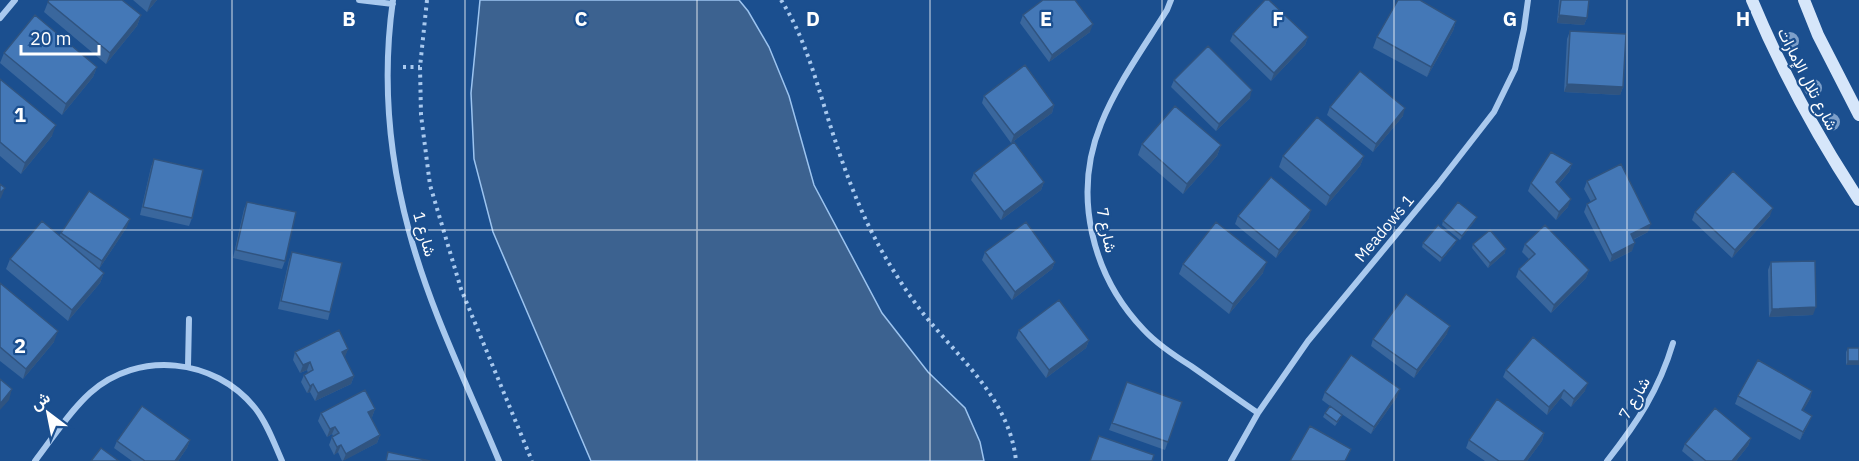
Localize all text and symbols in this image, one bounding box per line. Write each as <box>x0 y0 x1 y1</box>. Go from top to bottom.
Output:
text: B <box>342 5 356 32</box>
text: C <box>574 5 588 32</box>
text: D <box>806 5 820 32</box>
text: E <box>1040 5 1052 32</box>
text: F <box>1272 5 1284 32</box>
text: G <box>1503 5 1517 32</box>
text: H <box>1736 5 1750 32</box>
scale bar <box>21 18 99 56</box>
street label: شارع تلال الإمارات <box>1772 24 1842 135</box>
text: 20 m <box>30 27 72 50</box>
text: 1 <box>14 101 26 128</box>
street label: Meadows 1 <box>1350 190 1418 266</box>
street label: شارع 7 <box>1091 206 1122 255</box>
street label: شارع 1 <box>407 209 441 259</box>
text: 2 <box>14 332 26 359</box>
street label: شارع 7 <box>1614 373 1656 424</box>
north arrow <box>18 383 78 443</box>
text: ش <box>27 387 54 414</box>

